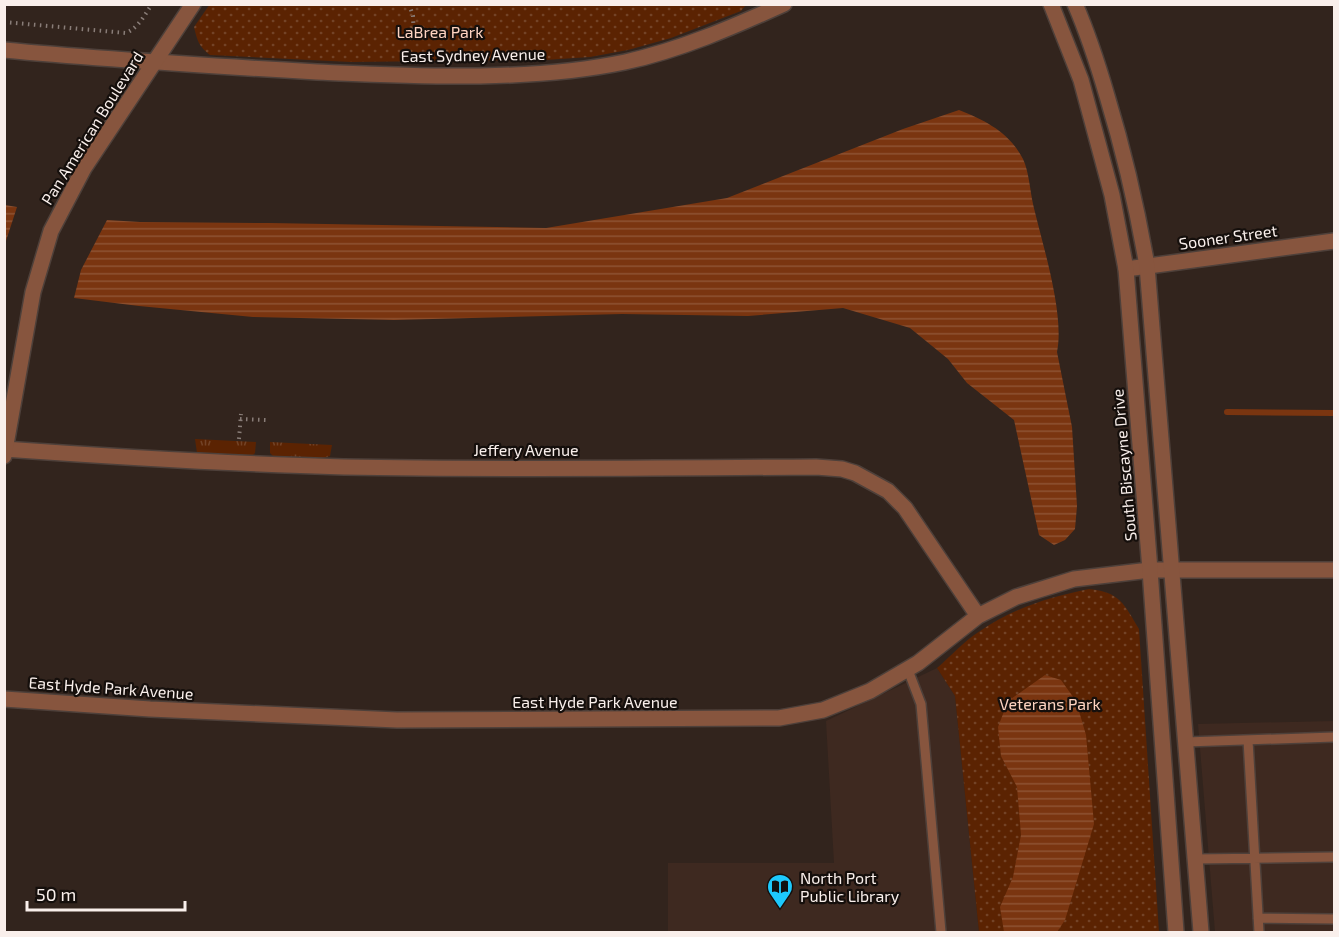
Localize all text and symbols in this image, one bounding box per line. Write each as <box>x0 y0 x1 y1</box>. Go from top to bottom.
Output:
park label: LaBrea Park <box>397 22 483 41</box>
street label: East Sydney Avenue <box>400 44 545 65</box>
street label: Pan American Boulevard <box>37 48 147 208</box>
street label: Sooner Street <box>1178 220 1278 253</box>
street label: South Biscayne Drive <box>1107 388 1140 542</box>
street label: Jeffery Avenue <box>473 440 579 459</box>
street label: East Hyde Park Avenue <box>28 672 194 703</box>
street label: East Hyde Park Avenue <box>512 692 678 711</box>
park label: Veterans Park <box>999 694 1101 713</box>
place label: North Port Public Library <box>800 868 900 905</box>
library icon: North Port Public Library <box>765 872 795 910</box>
scale bar <box>27 874 184 912</box>
text: 50 m <box>36 883 76 905</box>

